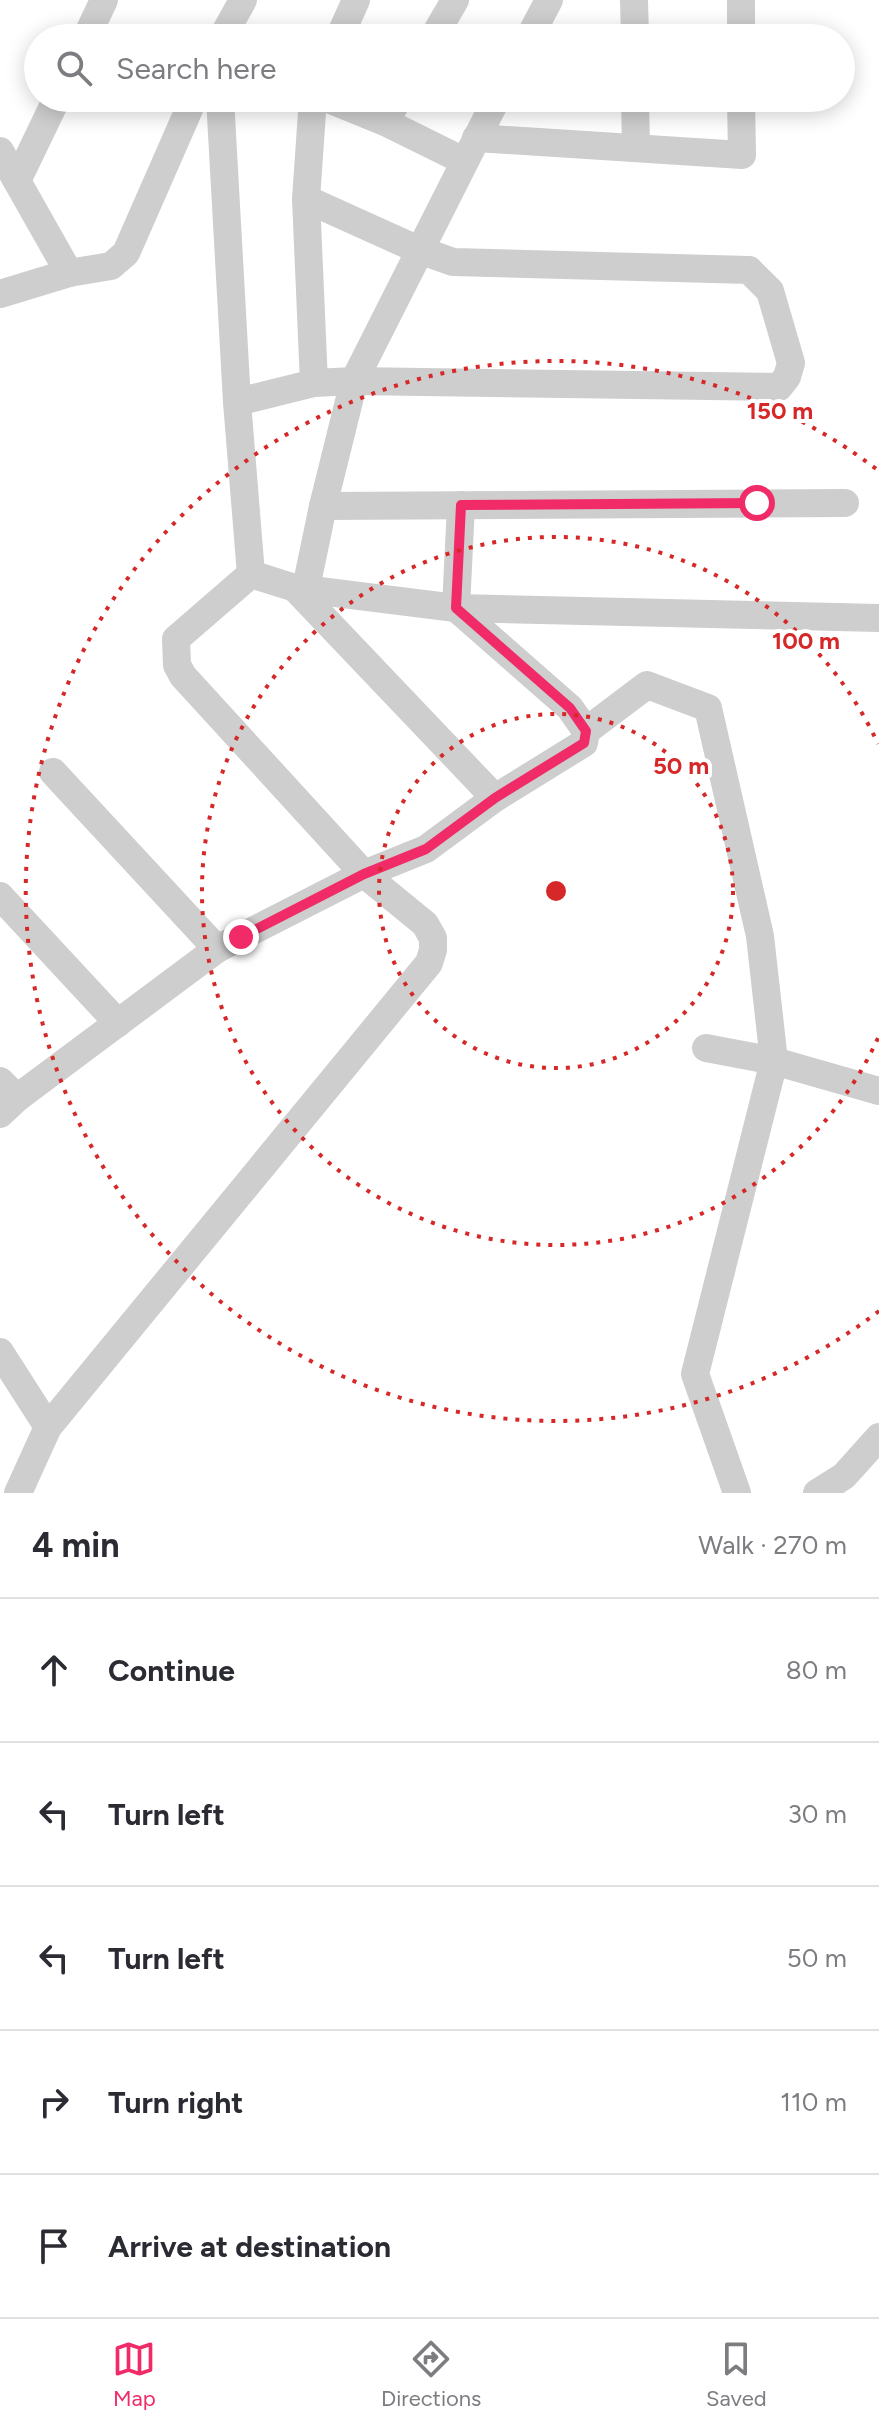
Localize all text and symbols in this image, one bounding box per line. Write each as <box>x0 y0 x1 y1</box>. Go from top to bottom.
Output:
search box <box>24 24 855 112</box>
icon: search <box>52 46 96 90</box>
text: Search here <box>116 50 276 87</box>
text: 150 m <box>747 396 813 425</box>
route start <box>739 485 775 521</box>
text: 100 m <box>772 626 840 655</box>
text: 50 m <box>653 751 709 780</box>
centre of rings <box>542 877 570 905</box>
route end <box>223 919 259 955</box>
text: 4 min <box>32 1525 119 1566</box>
text: Walk · 270 m <box>698 1529 847 1561</box>
icon: ahead <box>32 1648 76 1692</box>
text: Continue <box>108 1652 235 1689</box>
text: 80 m <box>786 1654 847 1686</box>
icon: left <box>32 1792 76 1836</box>
text: Turn left <box>108 1796 225 1833</box>
text: 30 m <box>788 1798 847 1830</box>
icon: left <box>32 1936 76 1980</box>
text: Turn left <box>108 1940 225 1977</box>
text: 50 m <box>787 1942 847 1974</box>
icon: right <box>32 2080 76 2124</box>
text: Turn right <box>108 2084 243 2121</box>
text: 110 m <box>780 2086 847 2118</box>
icon: arrive <box>32 2224 76 2268</box>
text: Arrive at destination <box>108 2228 391 2265</box>
tab: Map <box>112 2337 156 2412</box>
tab: Directions <box>381 2337 481 2412</box>
tab: Saved <box>706 2337 767 2412</box>

